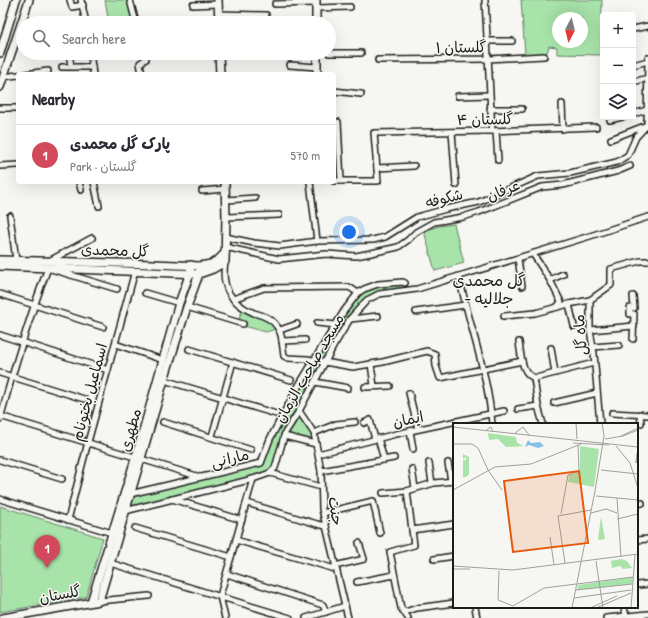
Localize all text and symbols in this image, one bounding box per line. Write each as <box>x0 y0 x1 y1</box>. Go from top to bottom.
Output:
north arrow <box>552 12 588 48</box>
map controls <box>600 12 636 120</box>
button: + <box>600 12 636 48</box>
search box <box>16 16 336 60</box>
icon: search <box>30 27 52 49</box>
text: Search here <box>62 28 126 49</box>
street label: گلستان ۱ <box>435 36 487 58</box>
button: − <box>600 48 636 84</box>
button: layers <box>600 84 636 120</box>
text: Nearby <box>32 87 75 110</box>
street label: گلستان ۴ <box>456 108 514 130</box>
text: پارک گل محمدی <box>70 133 170 154</box>
text: 1 <box>43 146 47 164</box>
text: 570 m <box>290 146 320 164</box>
text: Park · گلستان <box>70 157 137 175</box>
street label: عرفان <box>483 174 523 206</box>
street label: شکوفه <box>423 183 465 213</box>
your location <box>339 222 359 242</box>
street label: گل محمدی <box>81 238 149 262</box>
district label: گل محمدی - جلالیه <box>453 269 526 309</box>
street label: مسجد صاحب الزمان <box>269 310 349 426</box>
street label: ماه گل <box>568 314 592 356</box>
street label: اسماعیل بختونام <box>66 341 113 443</box>
street label: ایمان <box>391 405 425 433</box>
street label: مطهری <box>114 406 146 454</box>
inset map <box>453 423 638 608</box>
street label: مارانی <box>209 443 251 473</box>
street label: جنت <box>324 495 348 527</box>
pin: 1 <box>34 535 60 568</box>
street label: گلستان <box>38 580 82 608</box>

